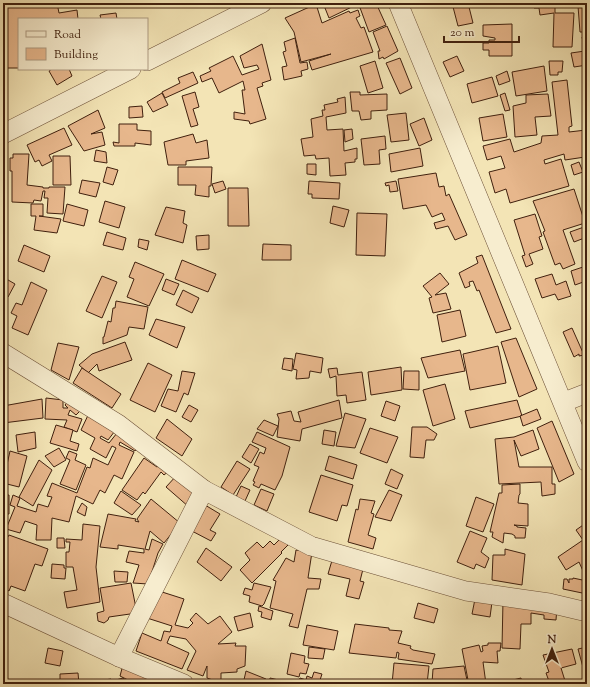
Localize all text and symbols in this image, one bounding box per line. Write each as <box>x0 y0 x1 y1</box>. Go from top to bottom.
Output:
legend <box>18 18 148 70</box>
scale bar <box>444 18 519 44</box>
text: 20 m <box>450 24 475 42</box>
text: Road <box>54 26 81 44</box>
text: Building <box>54 46 98 64</box>
north arrow <box>532 629 572 669</box>
text: N <box>547 632 557 648</box>

